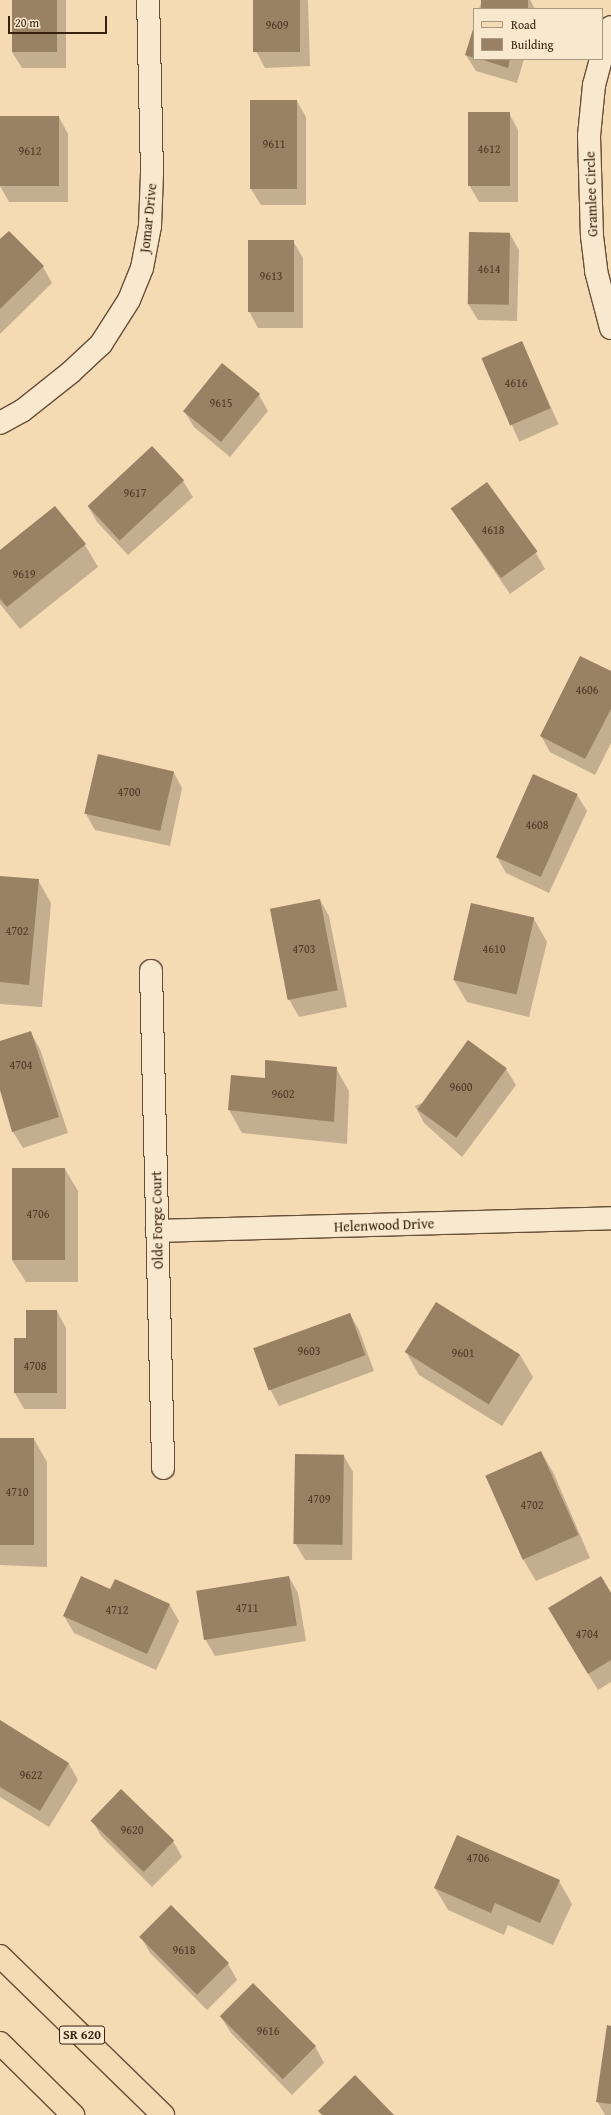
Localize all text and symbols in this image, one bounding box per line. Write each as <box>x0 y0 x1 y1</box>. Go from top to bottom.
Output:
scale bar <box>10 8 109 34</box>
legend <box>473 8 603 60</box>
text: 20 m <box>15 14 39 31</box>
text: Road <box>511 16 536 33</box>
house number: 9609 <box>265 18 289 32</box>
text: Building <box>511 36 554 53</box>
house number: 9611 <box>262 137 286 151</box>
house number: 4612 <box>477 142 501 156</box>
house number: 9612 <box>18 144 42 158</box>
street label: Gramlee Circle <box>581 151 601 237</box>
street label: Jomar Drive <box>136 182 160 254</box>
house number: 4614 <box>477 262 501 276</box>
house number: 9613 <box>259 269 283 283</box>
house number: 4616 <box>504 376 528 390</box>
house number: 9615 <box>209 396 233 410</box>
house number: 9617 <box>123 486 147 500</box>
house number: 4618 <box>481 523 505 537</box>
house number: 9619 <box>12 567 36 581</box>
house number: 4606 <box>575 683 599 697</box>
house number: 4700 <box>117 785 141 799</box>
house number: 4608 <box>525 818 549 832</box>
house number: 4702 <box>5 924 29 938</box>
house number: 4703 <box>292 942 316 956</box>
house number: 4610 <box>482 942 506 956</box>
house number: 4704 <box>9 1058 33 1072</box>
house number: 9600 <box>449 1080 473 1094</box>
house number: 9602 <box>271 1087 295 1101</box>
street label: Olde Forge Court <box>148 1171 166 1269</box>
house number: 4706 <box>26 1207 50 1221</box>
street label: Helenwood Drive <box>334 1215 434 1235</box>
house number: 9603 <box>297 1344 321 1358</box>
house number: 9601 <box>451 1346 475 1360</box>
house number: 4708 <box>23 1359 47 1373</box>
house number: 4710 <box>5 1485 29 1499</box>
house number: 4709 <box>307 1492 331 1506</box>
house number: 4702 <box>520 1498 544 1512</box>
house number: 4711 <box>235 1601 259 1615</box>
house number: 4712 <box>105 1603 129 1617</box>
house number: 4704 <box>575 1627 599 1641</box>
house number: 9622 <box>19 1768 43 1782</box>
house number: 9620 <box>120 1823 144 1837</box>
house number: 4706 <box>466 1851 490 1865</box>
house number: 9618 <box>172 1943 196 1957</box>
road number: SR 620 <box>59 2024 105 2046</box>
house number: 9616 <box>256 2024 280 2038</box>

